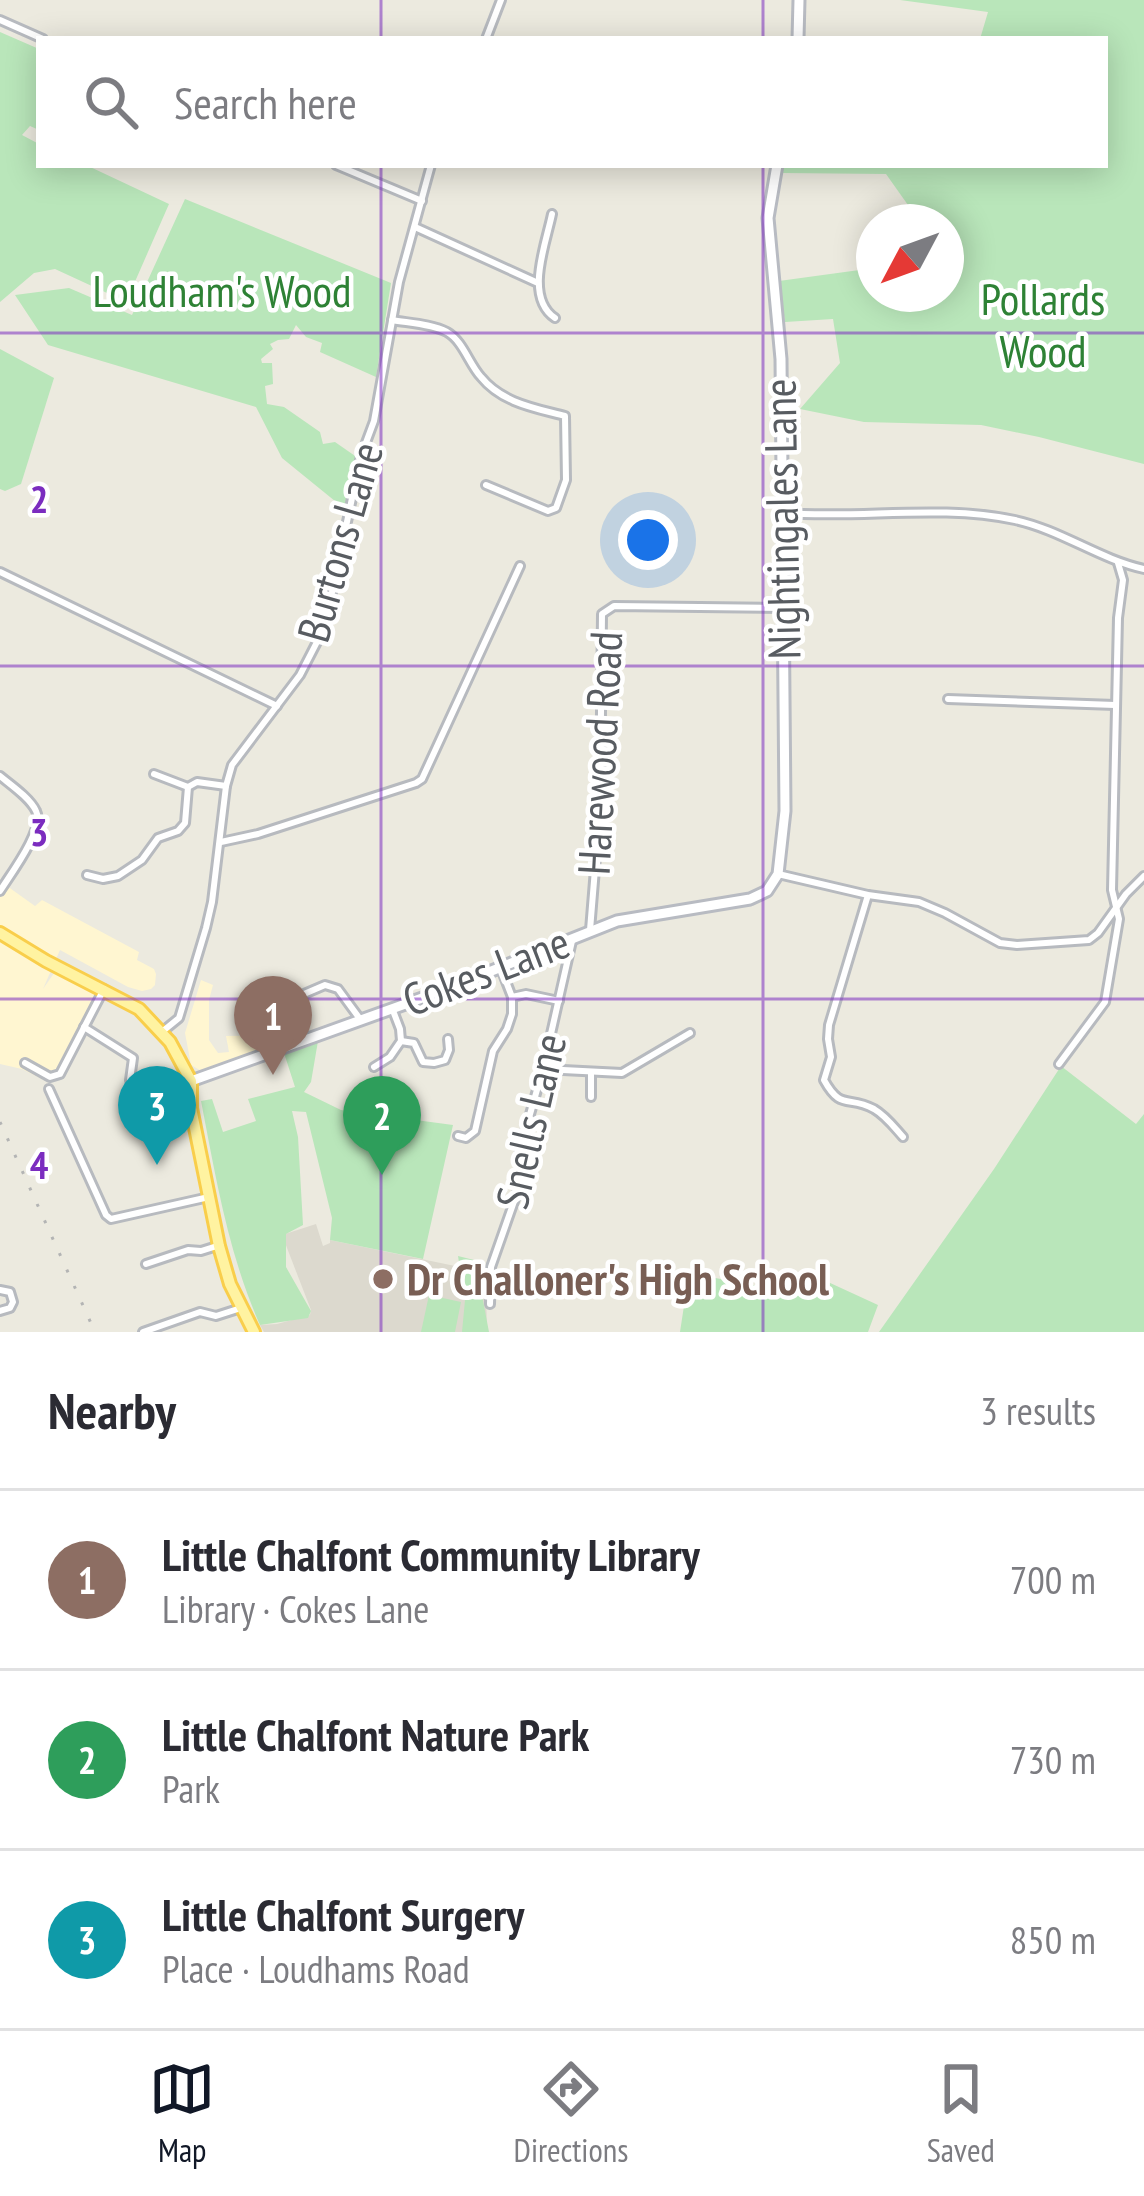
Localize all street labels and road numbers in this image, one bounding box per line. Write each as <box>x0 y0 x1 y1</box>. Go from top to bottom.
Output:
street label: Nightingales Lane <box>750 378 812 660</box>
street label: Burtons Lane <box>283 435 395 648</box>
street label: Harewood Road <box>564 630 634 876</box>
street label: Cokes Lane <box>394 912 577 1028</box>
street label: Snells Lane <box>482 1028 578 1214</box>

